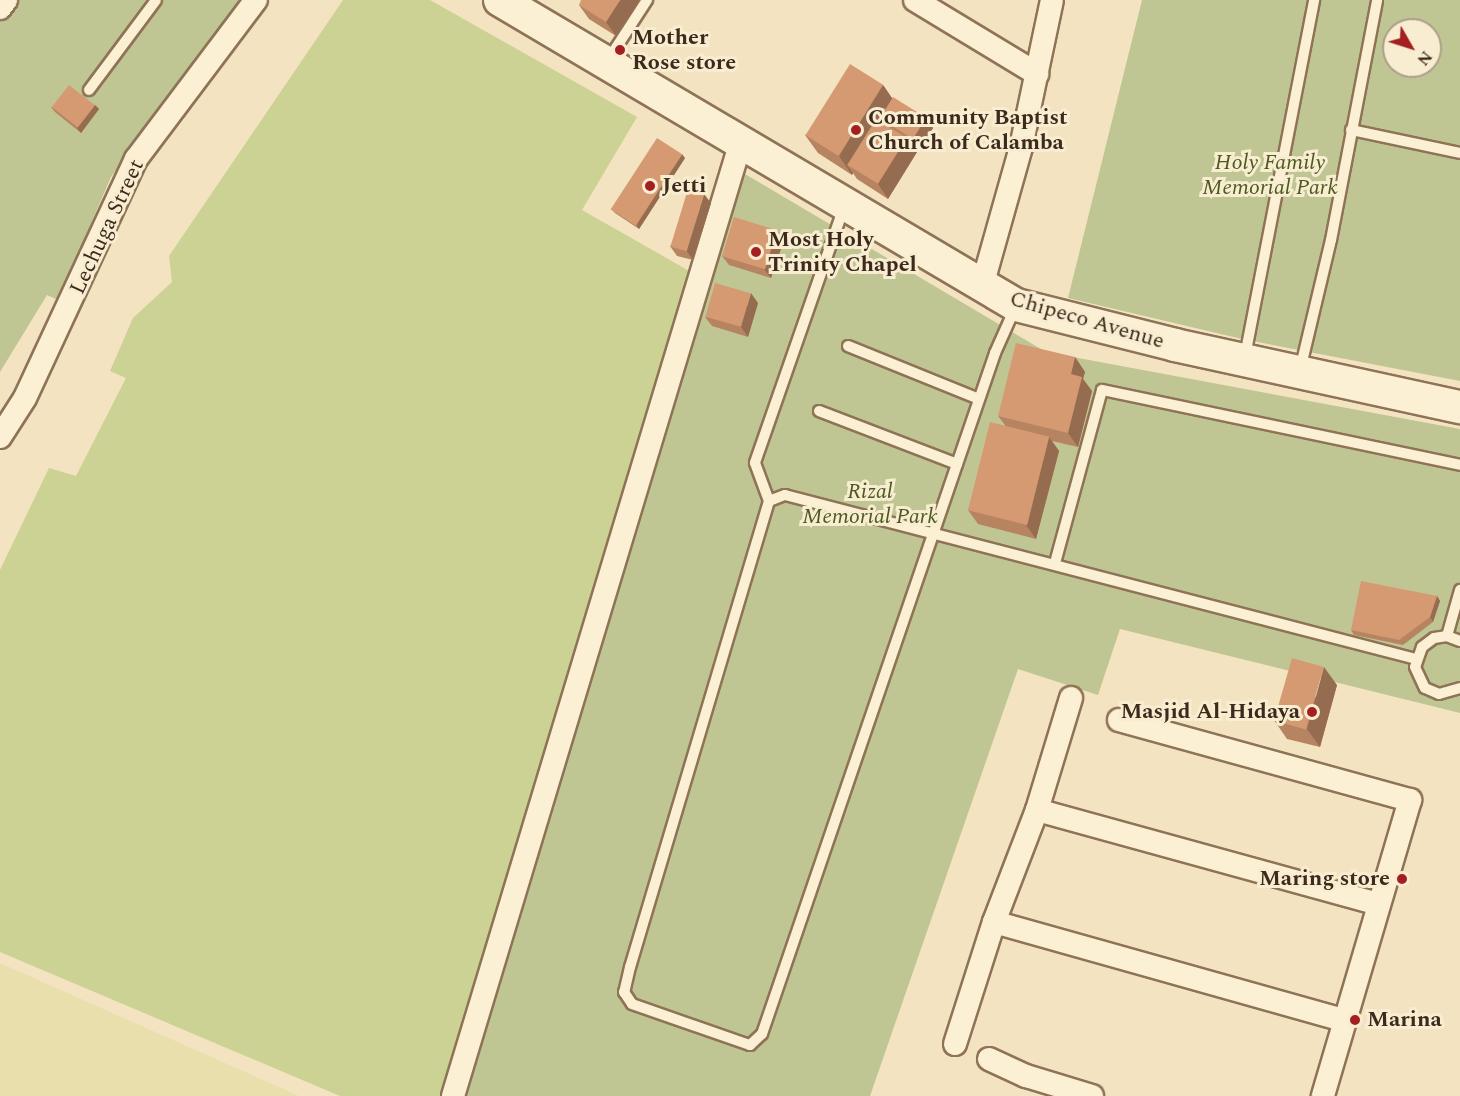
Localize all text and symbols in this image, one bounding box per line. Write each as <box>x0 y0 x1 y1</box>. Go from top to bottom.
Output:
north arrow <box>1382 18 1442 78</box>
place label: Mother Rose store <box>632 24 736 76</box>
marker: Mother Rose store <box>613 43 627 57</box>
text: N <box>1411 45 1438 71</box>
place label: Community Baptist Church of Calamba <box>868 104 1068 156</box>
marker: Community Baptist Church of Calamba <box>849 123 863 137</box>
park label: Holy Family Memorial Park <box>1202 149 1338 200</box>
street label: Lechuga Street <box>64 155 150 299</box>
place label: Jetti <box>662 173 706 199</box>
marker: Jetti <box>643 179 657 193</box>
place label: Most Holy Trinity Chapel <box>768 226 917 278</box>
marker: Most Holy Trinity Chapel <box>749 245 763 259</box>
street label: Chipeco Avenue <box>1007 285 1167 355</box>
park label: Rizal Memorial Park <box>802 478 938 530</box>
place label: Masjid Al-Hidaya <box>1120 699 1300 725</box>
marker: Masjid Al-Hidaya <box>1305 705 1319 719</box>
place label: Maring store <box>1259 866 1390 892</box>
marker: Maring store <box>1395 872 1409 886</box>
place label: Marina <box>1367 1007 1442 1033</box>
marker: Marina <box>1348 1013 1362 1027</box>

